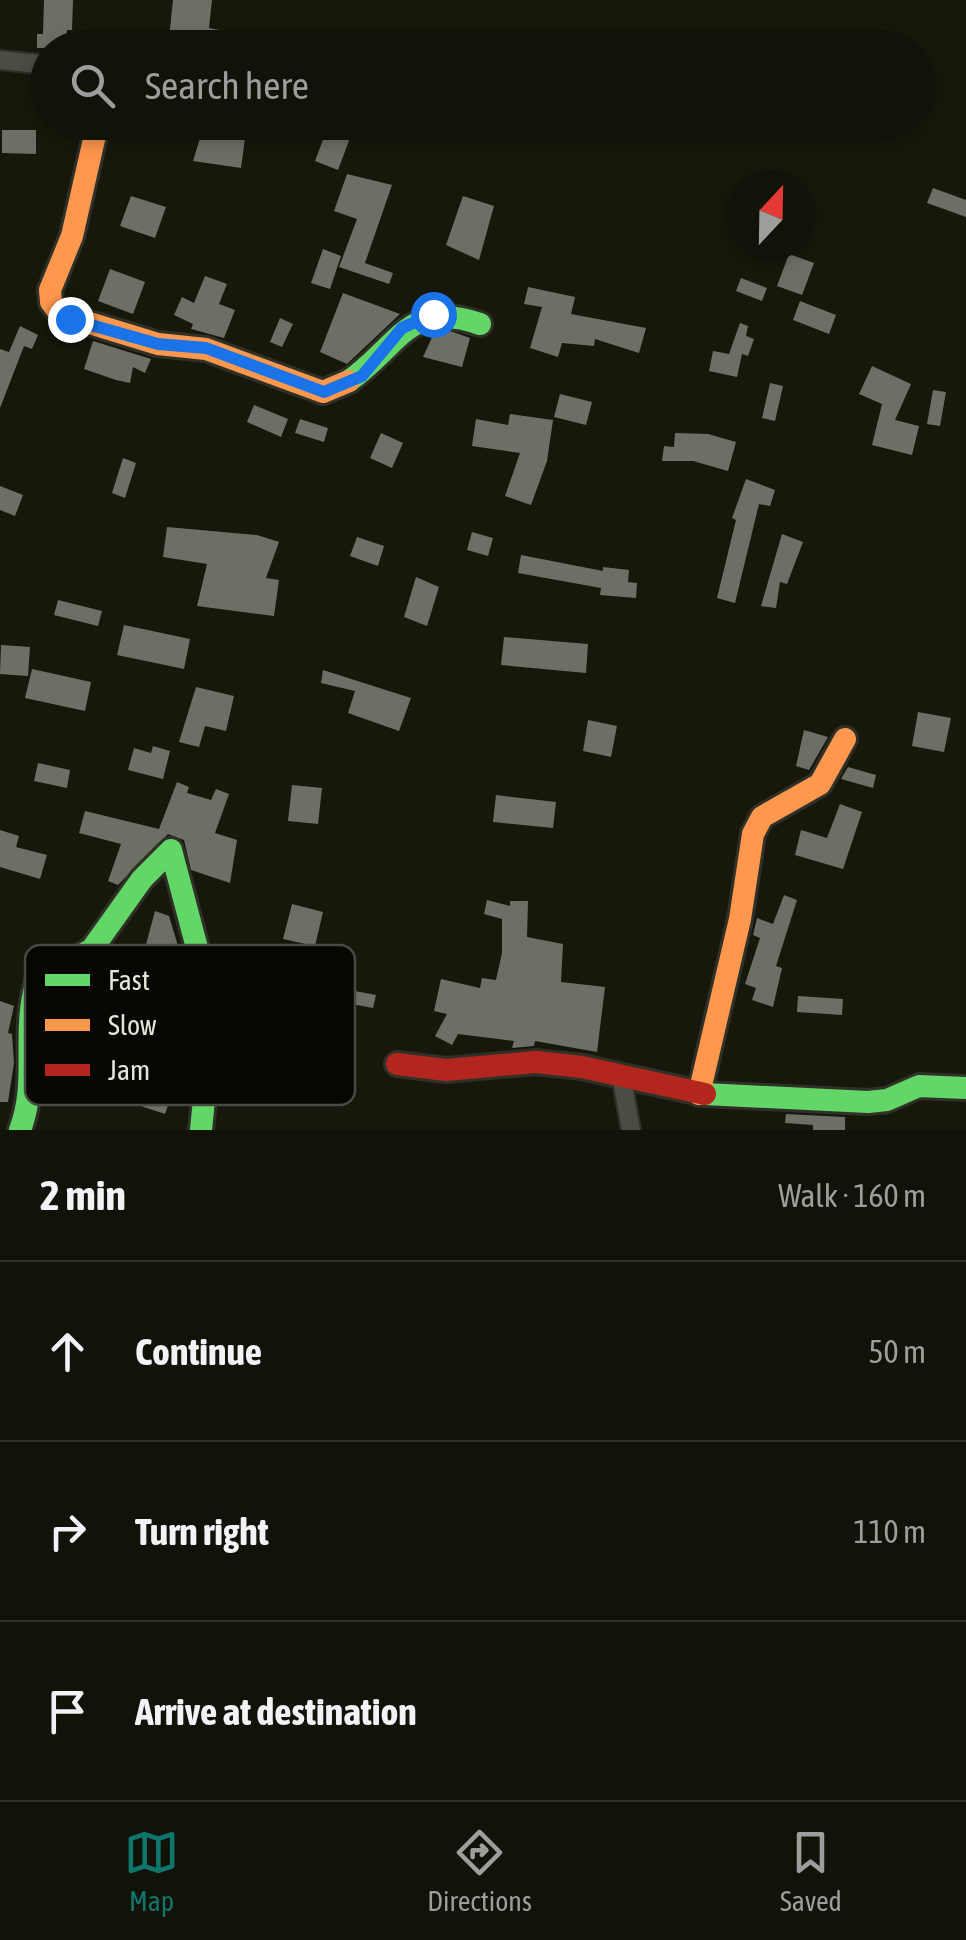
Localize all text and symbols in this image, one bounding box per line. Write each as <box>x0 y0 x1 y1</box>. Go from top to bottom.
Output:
search box <box>30 30 936 140</box>
icon: search <box>65 58 120 113</box>
text: Search here <box>145 64 309 107</box>
north arrow <box>726 170 816 260</box>
route start <box>411 292 457 338</box>
route end <box>48 297 94 343</box>
legend <box>25 945 355 1105</box>
text: Fast <box>108 964 150 996</box>
text: Slow <box>108 1009 157 1041</box>
text: Jam <box>108 1054 150 1086</box>
text: 2 min <box>40 1171 126 1219</box>
text: Walk · 160 m <box>778 1177 926 1214</box>
icon: ahead <box>40 1324 95 1379</box>
text: Continue <box>135 1330 262 1373</box>
text: 50 m <box>868 1333 926 1370</box>
icon: right <box>40 1504 95 1559</box>
text: Turn right <box>135 1510 269 1553</box>
text: 110 m <box>853 1513 926 1550</box>
icon: arrive <box>40 1684 95 1739</box>
text: Arrive at destination <box>135 1690 417 1733</box>
tab: Map <box>124 1825 179 1917</box>
tab: Directions <box>427 1825 532 1917</box>
tab: Saved <box>780 1825 842 1917</box>

